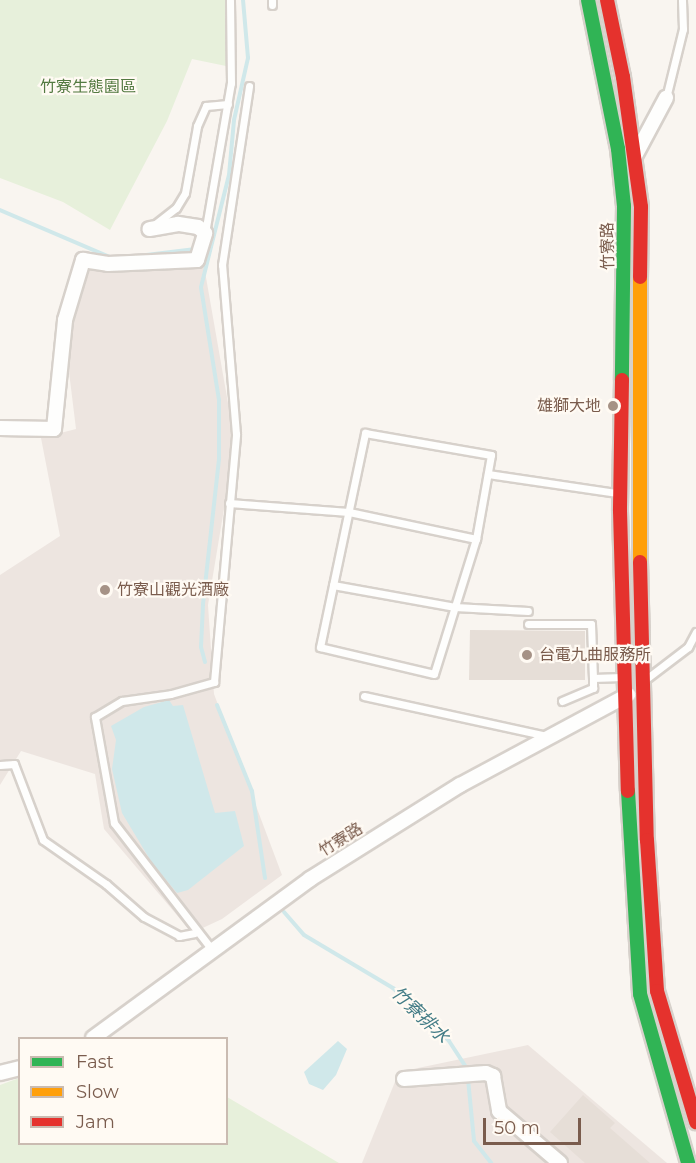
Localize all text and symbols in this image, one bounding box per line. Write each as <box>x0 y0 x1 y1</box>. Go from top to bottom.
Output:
park label: 竹寮生態園區 <box>40 77 136 97</box>
street label: 竹寮路 <box>598 222 618 270</box>
place label: 雄獅大地 <box>537 396 601 416</box>
marker: 雄獅大地 <box>606 399 620 413</box>
place label: 竹寮山觀光酒廠 <box>117 580 229 600</box>
marker: 竹寮山觀光酒廠 <box>98 583 112 597</box>
place label: 台電九曲服務所 <box>539 645 651 665</box>
marker: 台電九曲服務所 <box>520 648 534 662</box>
street label: 竹寮路 <box>316 819 366 861</box>
water label: 竹寮排水 <box>387 982 453 1048</box>
legend <box>18 1037 228 1145</box>
text: Fast <box>76 1051 114 1073</box>
text: Slow <box>76 1081 119 1103</box>
scale bar <box>486 1106 584 1144</box>
text: Jam <box>76 1111 115 1133</box>
text: 50 m <box>494 1117 540 1139</box>

